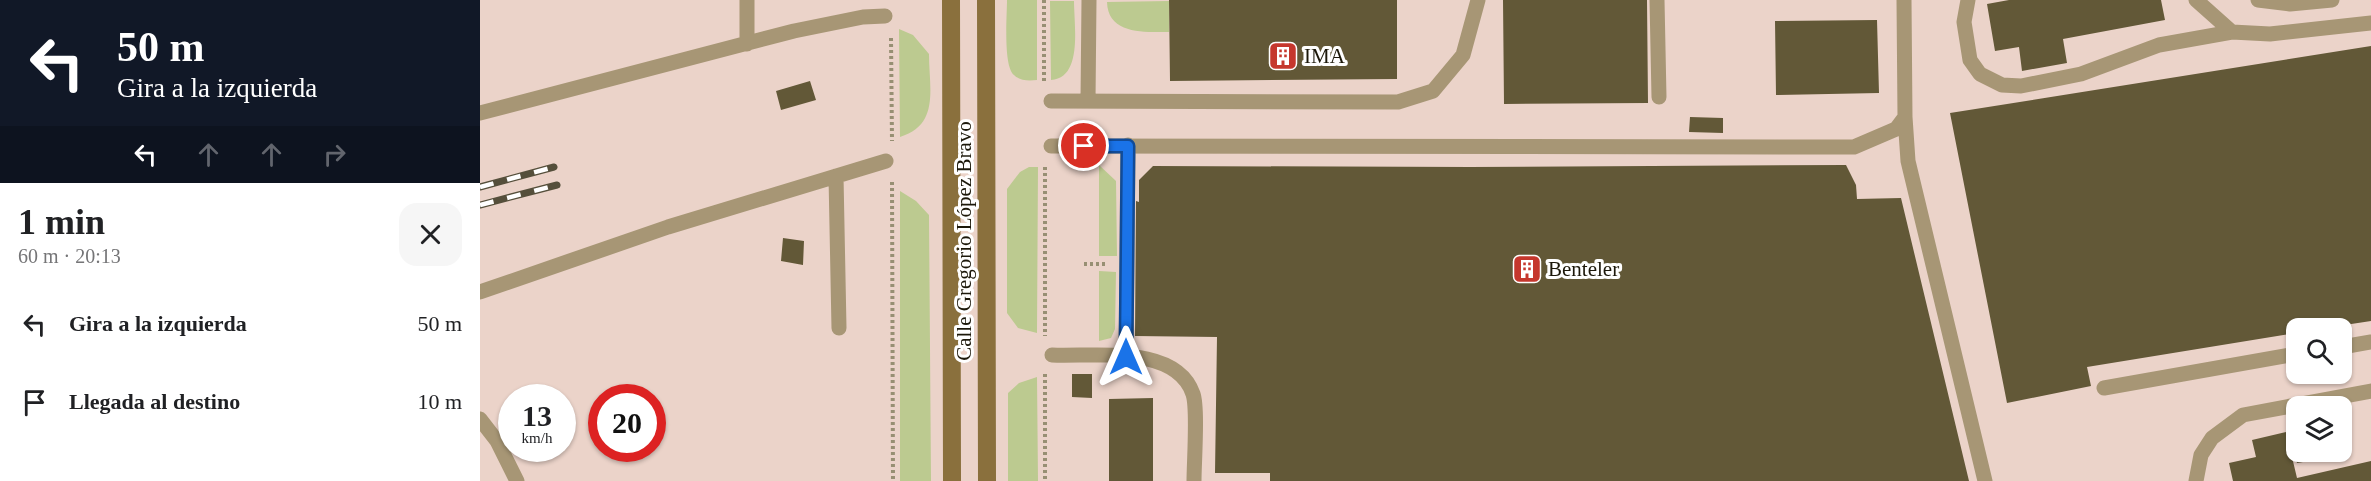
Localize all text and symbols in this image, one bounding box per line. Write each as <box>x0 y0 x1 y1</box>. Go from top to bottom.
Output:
icon: left <box>18 24 96 102</box>
text: 50 m <box>117 24 205 70</box>
building icon: IMA <box>1267 40 1299 72</box>
place label: IMA <box>1304 44 1346 68</box>
text: Gira a la izquierda <box>117 73 317 103</box>
pin <box>1058 120 1109 171</box>
street label: Calle Gregorio López Bravo <box>952 121 976 361</box>
icon: arrive <box>1067 129 1100 162</box>
icon: left <box>129 138 162 171</box>
icon: ahead <box>192 138 225 171</box>
icon: ahead <box>255 138 288 171</box>
icon: right <box>318 138 351 171</box>
text: 1 min <box>18 202 105 242</box>
button: close <box>399 203 462 266</box>
text: 60 m · 20:13 <box>18 245 121 267</box>
building icon: Benteler <box>1511 253 1543 285</box>
place label: Benteler <box>1548 257 1619 281</box>
icon: left <box>18 308 51 341</box>
text: Gira a la izquierda <box>69 311 247 336</box>
text: 50 m <box>417 311 462 336</box>
map controls <box>2286 318 2352 462</box>
button: search <box>2286 318 2352 384</box>
position arrow <box>1094 325 1158 389</box>
speed limit sign: 20 <box>588 384 666 462</box>
icon: arrive <box>18 386 51 419</box>
text: Llegada al destino <box>69 389 240 414</box>
text: 10 m <box>417 389 462 414</box>
button: layers <box>2286 396 2352 462</box>
text: 13 <box>522 399 552 432</box>
text: km/h <box>522 430 552 446</box>

